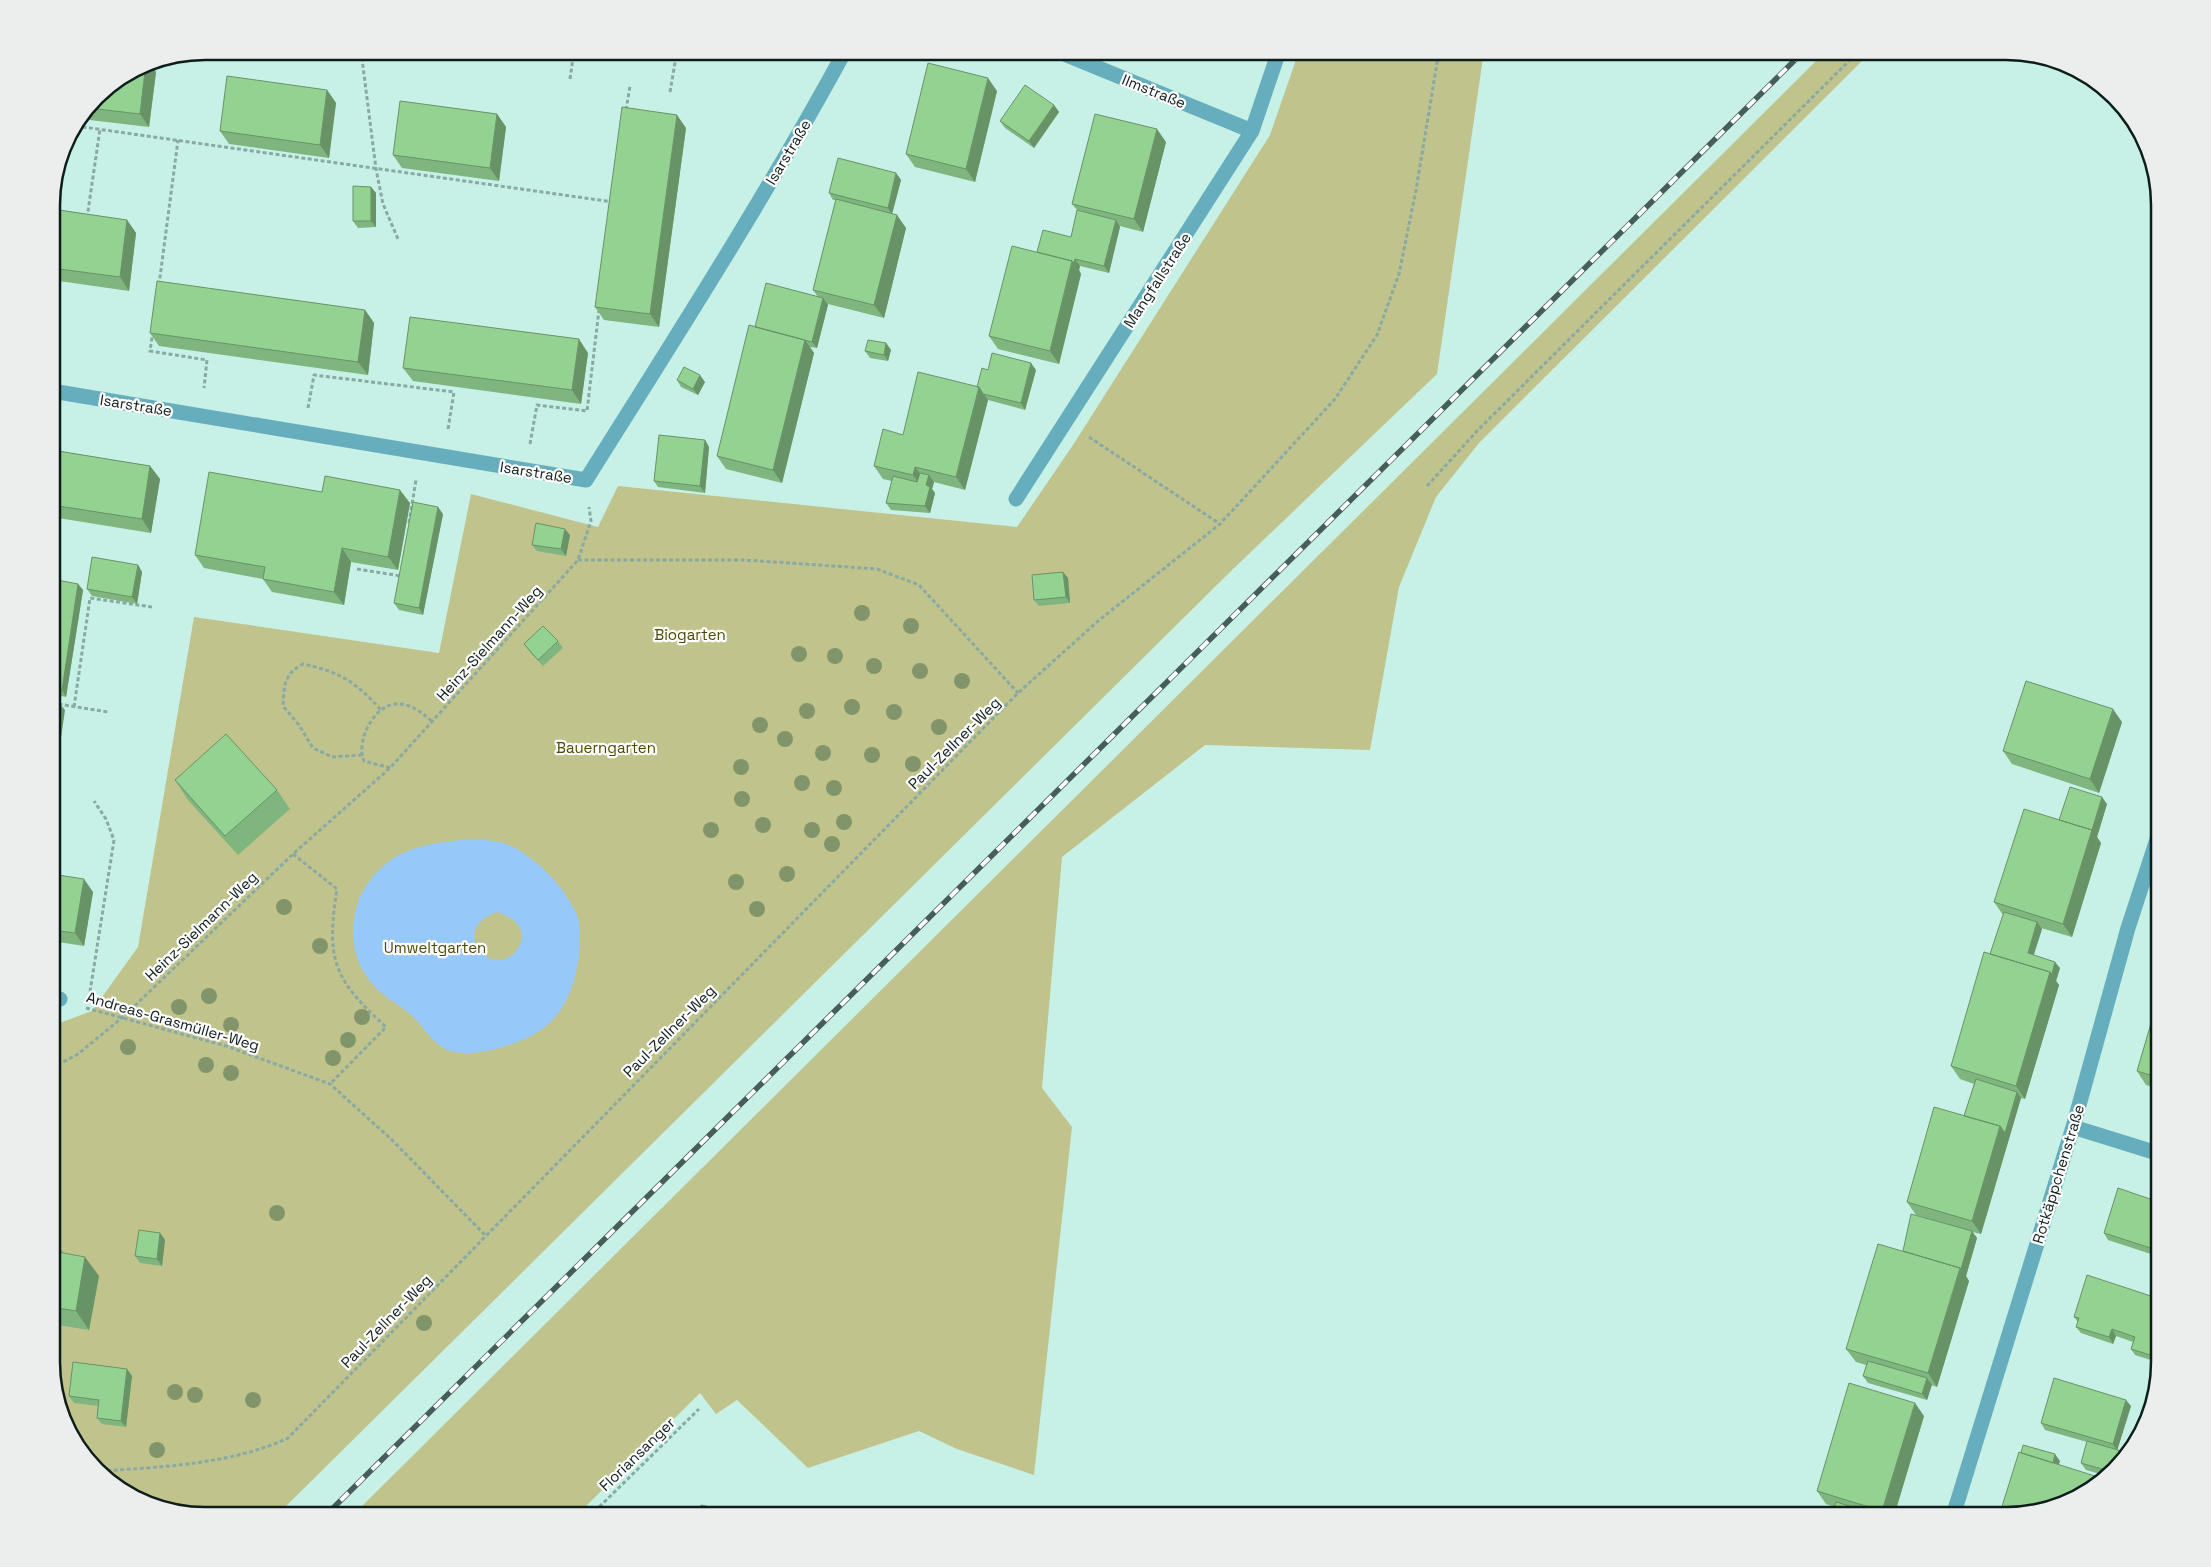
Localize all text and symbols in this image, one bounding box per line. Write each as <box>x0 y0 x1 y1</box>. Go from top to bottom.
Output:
street label: Ilmstraße <box>1119 70 1189 112</box>
street label: Isarstraße <box>761 116 815 188</box>
street label: Mangfallstraße <box>1119 229 1195 331</box>
street label: Isarstraße <box>99 390 173 420</box>
street label: Isarstraße <box>499 457 573 487</box>
street label: Heinz-Sielmann-Weg <box>432 581 546 705</box>
park label: Biogarten <box>654 625 726 644</box>
street label: Paul-Zellner-Weg <box>904 693 1004 793</box>
park label: Bauerngarten <box>556 738 656 757</box>
street label: Heinz-Sielmann-Weg <box>141 867 261 985</box>
park label: Umweltgarten <box>384 938 486 957</box>
street label: Paul-Zellner-Weg <box>619 981 719 1081</box>
street label: Andreas-Grasmüller-Weg <box>84 987 262 1055</box>
street label: Rotkäppchenstraße <box>2028 1102 2088 1246</box>
street label: Paul-Zellner-Weg <box>337 1270 435 1372</box>
street label: Floriansanger <box>595 1413 679 1495</box>

